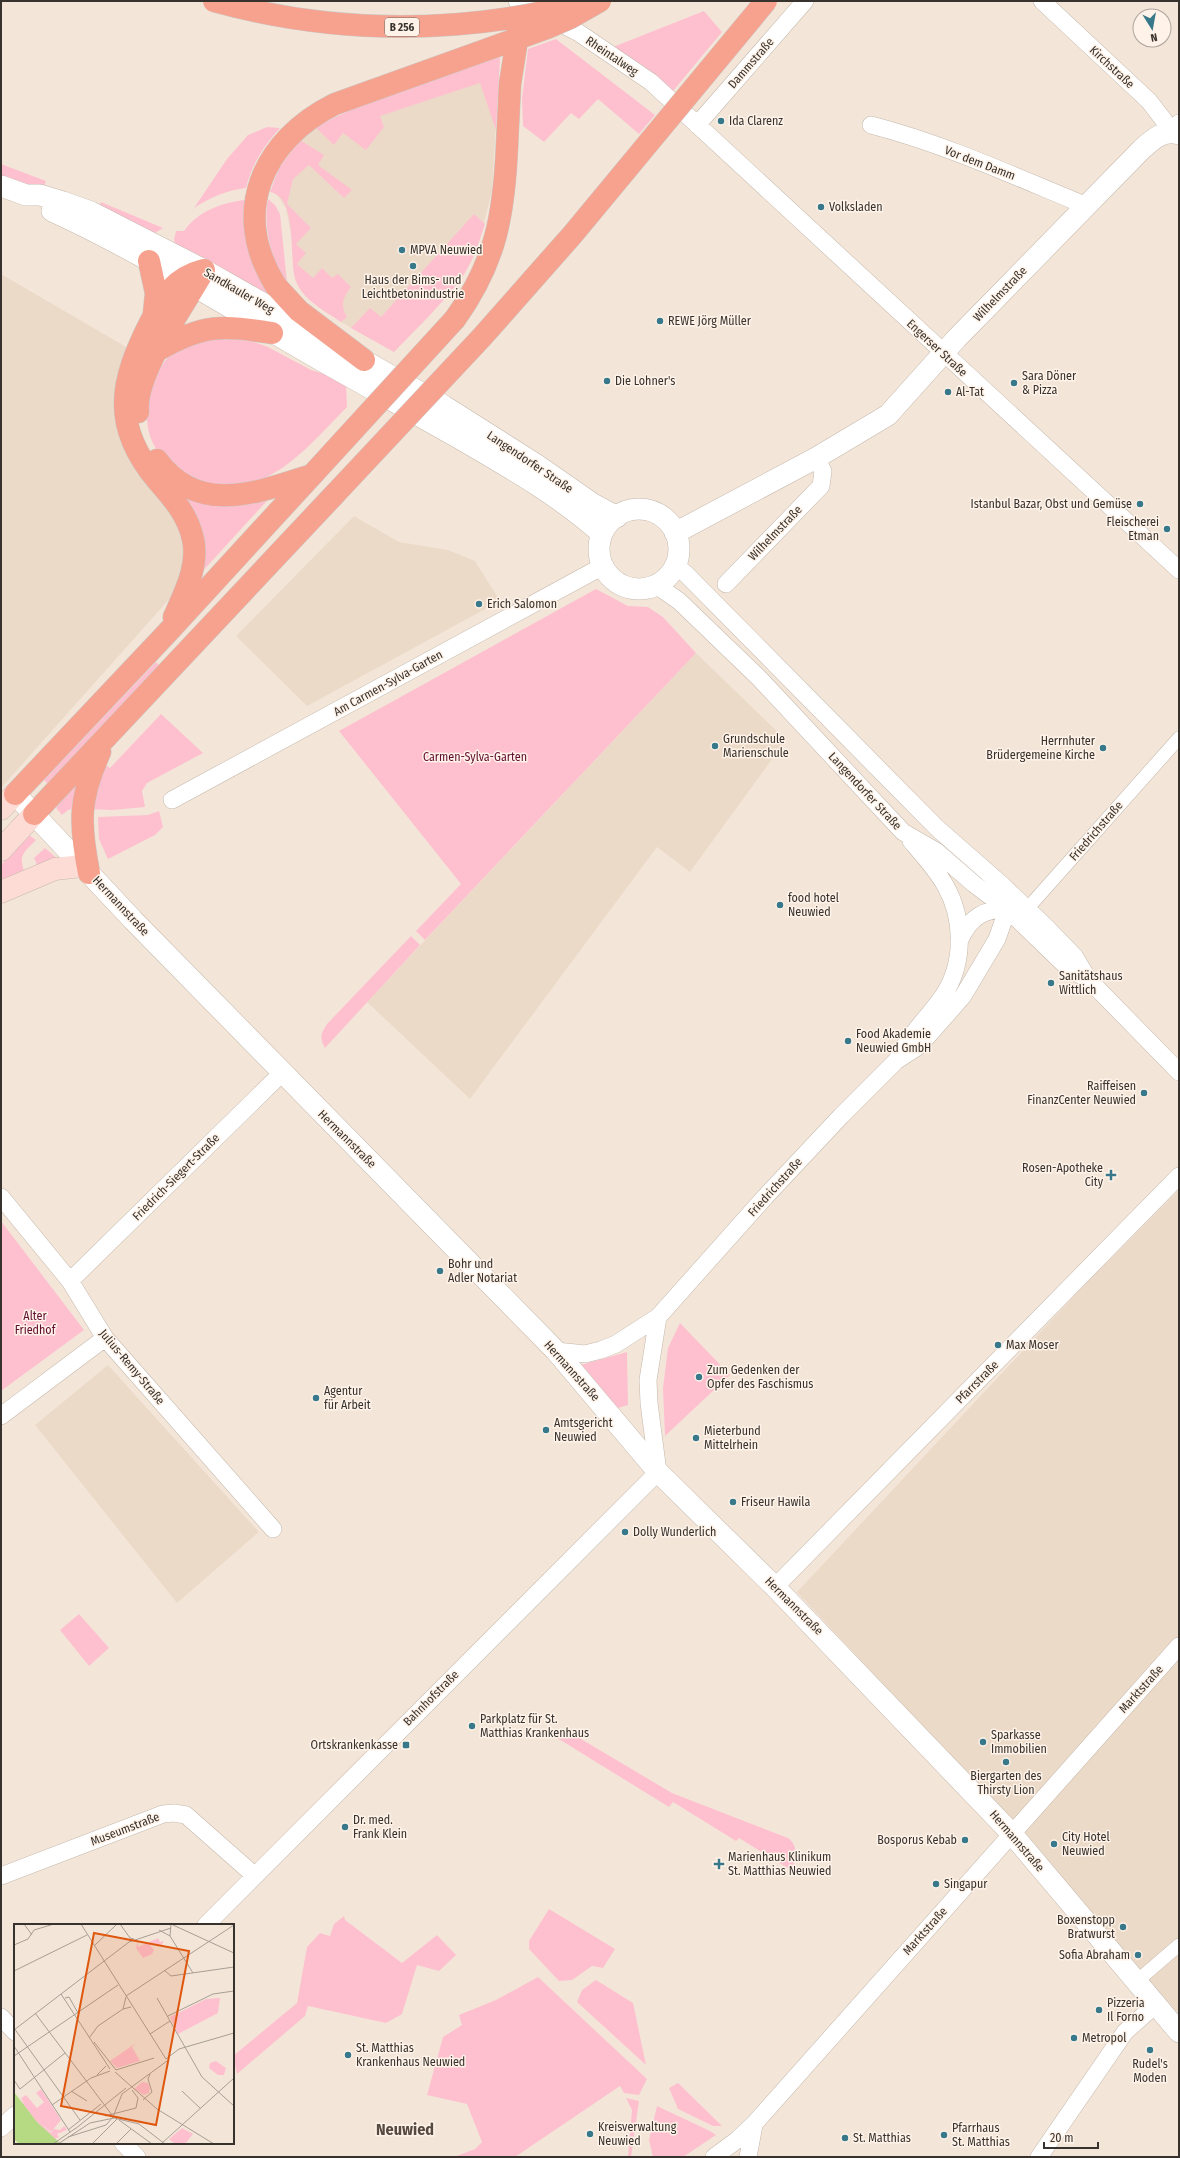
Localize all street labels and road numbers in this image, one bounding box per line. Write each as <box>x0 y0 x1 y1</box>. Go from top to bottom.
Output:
road number: B 256 <box>385 18 419 36</box>
street label: Rheintalweg <box>583 33 641 79</box>
street label: Dammstraße <box>725 35 777 91</box>
street label: Kirchstraße <box>1087 43 1137 91</box>
street label: Vor dem Damm <box>943 143 1017 183</box>
street label: Wilhelmstraße <box>970 264 1030 324</box>
street label: Sandkauler Weg <box>201 265 277 317</box>
street label: Engerser Straße <box>904 317 970 379</box>
street label: Langendorfer Straße <box>484 428 576 496</box>
street label: Wilhelmstraße <box>745 503 805 563</box>
street label: Am Carmen-Sylva-Garten <box>331 647 445 719</box>
street label: Langendorfer Straße <box>826 749 904 833</box>
street label: Friedrichstraße <box>1066 798 1126 864</box>
street label: Hermannstraße <box>90 873 152 939</box>
street label: Hermannstraße <box>315 1107 379 1171</box>
street label: Friedrich-Siegert-Straße <box>130 1131 222 1223</box>
street label: Friedrichstraße <box>745 1155 805 1219</box>
street label: Julius-Remy-Straße <box>96 1326 168 1408</box>
street label: Hermannstraße <box>541 1338 603 1404</box>
street label: Pfarrstraße <box>953 1358 1001 1406</box>
street label: Hermannstraße <box>762 1574 826 1638</box>
street label: Marktstraße <box>1116 1662 1166 1716</box>
street label: Bahnhofstraße <box>400 1667 462 1729</box>
street label: Hermannstraße <box>987 1808 1047 1874</box>
street label: Museumstraße <box>89 1809 161 1849</box>
street label: Marktstraße <box>900 1904 950 1958</box>

